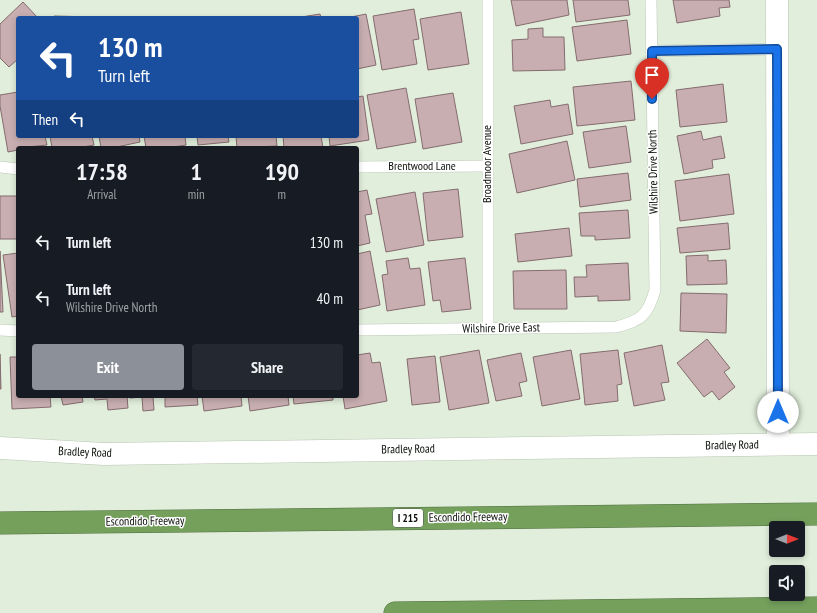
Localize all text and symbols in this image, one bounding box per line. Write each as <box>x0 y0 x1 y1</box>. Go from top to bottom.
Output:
text: 130 m <box>98 28 162 65</box>
icon: left <box>32 32 84 84</box>
pin <box>635 58 669 99</box>
text: Turn left <box>98 64 150 87</box>
icon: arrive <box>641 64 663 86</box>
icon: left <box>66 108 88 130</box>
text: Then <box>32 110 58 129</box>
street label: Broadmoor Avenue <box>479 125 494 203</box>
street label: Wilshire Drive North <box>644 130 661 214</box>
text: 17:58 <box>76 156 128 187</box>
text: 1 <box>190 156 202 187</box>
text: 190 <box>265 156 299 187</box>
street label: Brentwood Lane <box>388 158 456 173</box>
text: Arrival <box>87 186 117 203</box>
text: min <box>188 186 205 203</box>
text: m <box>278 186 286 203</box>
icon: left <box>32 231 54 253</box>
text: Turn left <box>66 233 111 252</box>
text: 130 m <box>310 233 343 252</box>
text: Turn left <box>66 280 111 299</box>
icon: left <box>32 287 54 309</box>
text: 40 m <box>317 289 343 308</box>
text: Wilshire Drive North <box>66 299 157 316</box>
street label: Wilshire Drive East <box>462 319 541 336</box>
button: Exit <box>32 344 184 390</box>
button: Share <box>192 344 343 390</box>
position arrow <box>757 391 799 433</box>
street label: Bradley Road <box>705 437 759 452</box>
street label: Bradley Road <box>381 441 435 456</box>
street label: Bradley Road <box>58 443 112 460</box>
street label: Escondido Freeway <box>428 508 508 525</box>
road number: I 215 <box>393 509 423 527</box>
street label: Escondido Freeway <box>105 512 185 529</box>
north arrow <box>769 521 805 557</box>
map controls <box>769 521 805 601</box>
button: sound <box>769 565 805 601</box>

